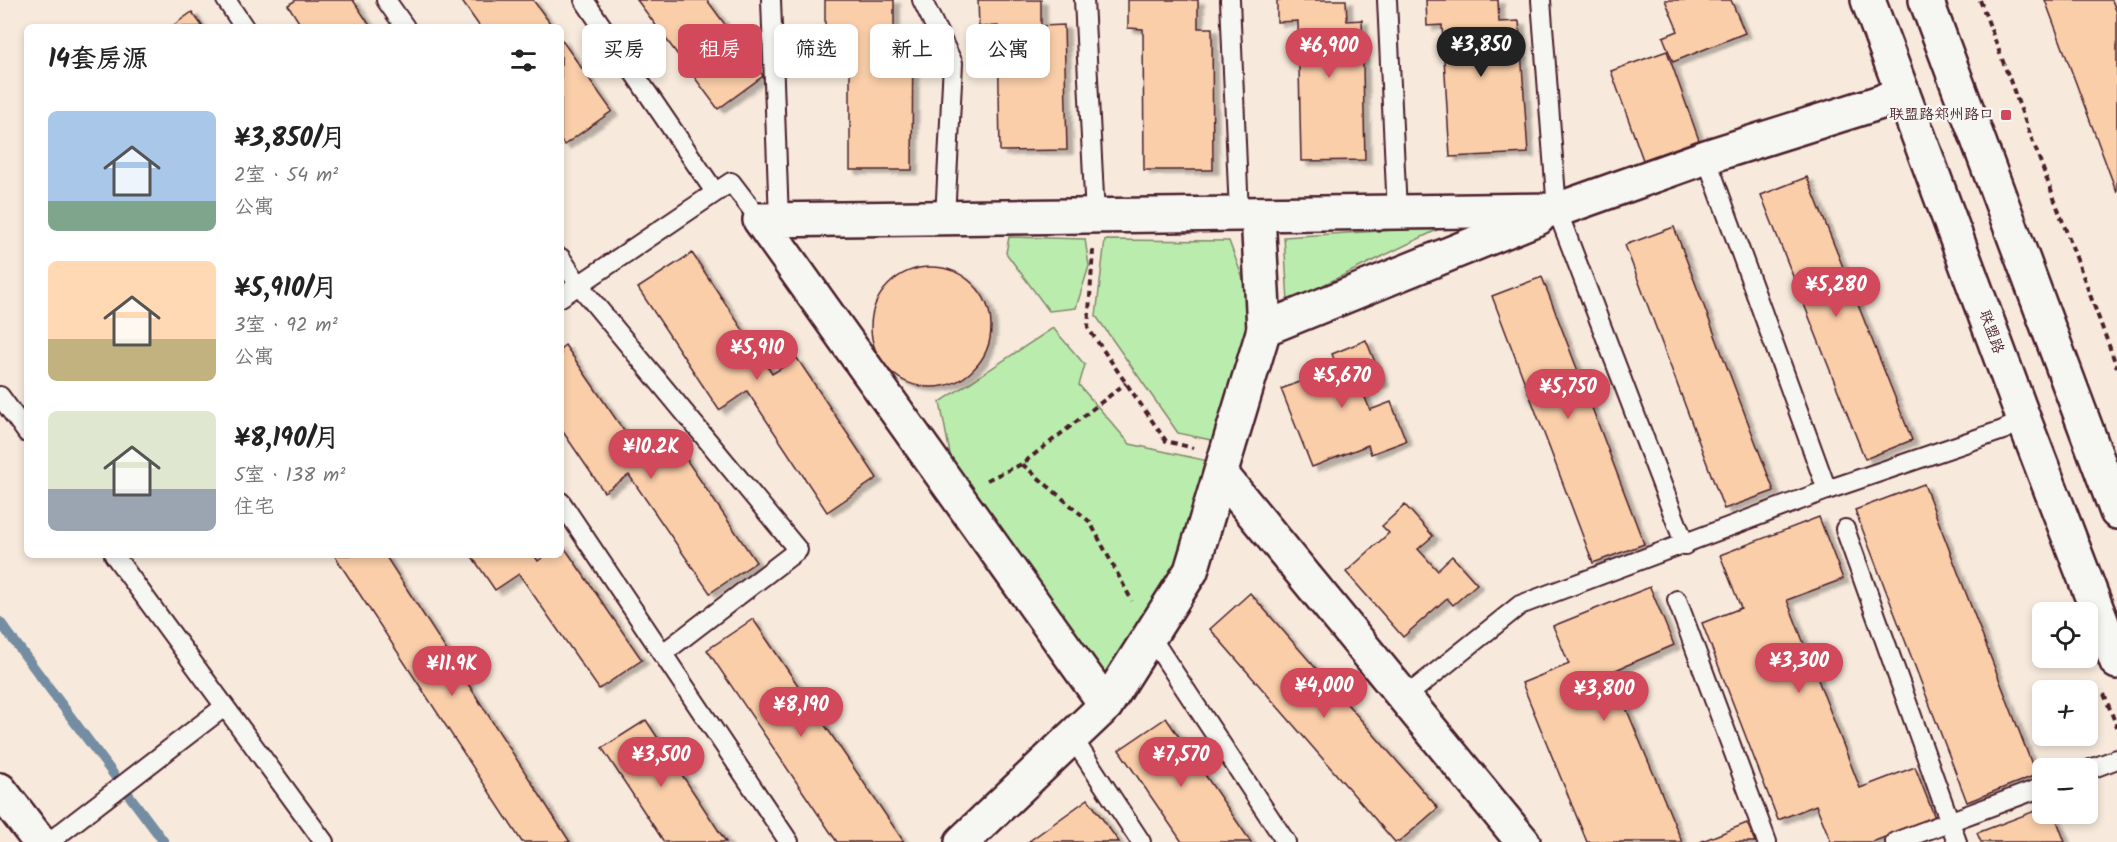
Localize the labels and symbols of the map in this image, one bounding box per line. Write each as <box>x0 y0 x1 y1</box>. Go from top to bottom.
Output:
pin: ¥3,850 <box>1432 27 1530 78</box>
pin: ¥6,900 <box>1280 28 1378 79</box>
place label: 联盟路郑州路口 <box>1889 103 1994 127</box>
marker: 联盟路郑州路口 <box>1999 108 2013 122</box>
pin: ¥5,280 <box>1787 267 1885 318</box>
street label: 联盟路 <box>1972 307 2010 357</box>
pin: ¥5,910 <box>708 330 806 381</box>
pin: ¥5,670 <box>1293 358 1391 409</box>
pin: ¥5,750 <box>1519 369 1617 420</box>
pin: ¥10.2K <box>602 429 700 480</box>
pin: ¥3,300 <box>1750 643 1848 694</box>
pin: ¥11.9K <box>403 646 501 697</box>
pin: ¥4,000 <box>1275 668 1373 719</box>
pin: ¥3,800 <box>1555 671 1653 722</box>
pin: ¥8,190 <box>752 687 850 738</box>
pin: ¥3,500 <box>612 737 710 788</box>
pin: ¥7,570 <box>1132 737 1230 788</box>

